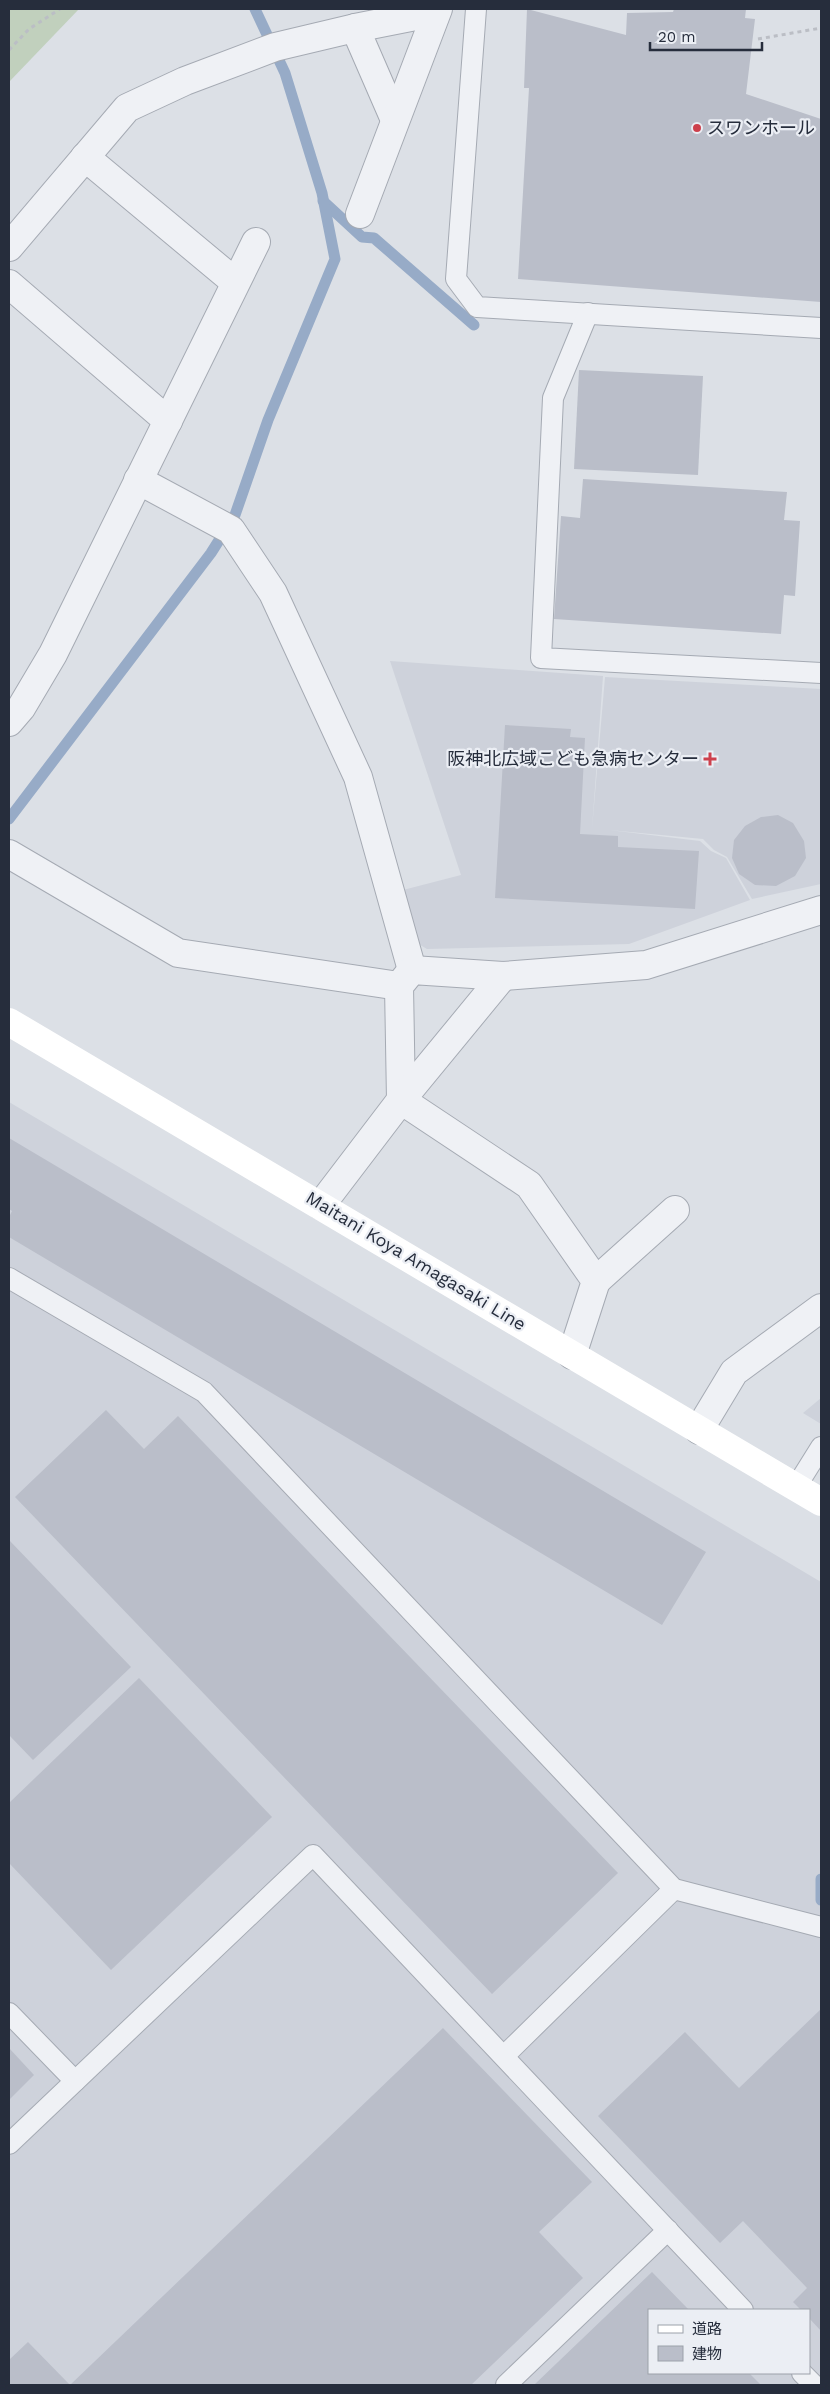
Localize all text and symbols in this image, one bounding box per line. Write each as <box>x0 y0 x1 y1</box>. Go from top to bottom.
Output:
scale bar <box>650 20 762 52</box>
text: 20 m <box>658 28 696 46</box>
place label: スワンホール <box>707 117 815 138</box>
marker: スワンホール <box>691 122 703 134</box>
place label: 阪神北広域こども急病センター <box>447 748 699 769</box>
marker: 阪神北広域こども急病センター <box>703 752 717 766</box>
street label: Maitani Koya Amagasaki Line <box>303 1186 530 1335</box>
legend <box>648 2309 810 2374</box>
text: 道路 <box>692 2320 722 2338</box>
text: 建物 <box>692 2345 722 2363</box>

